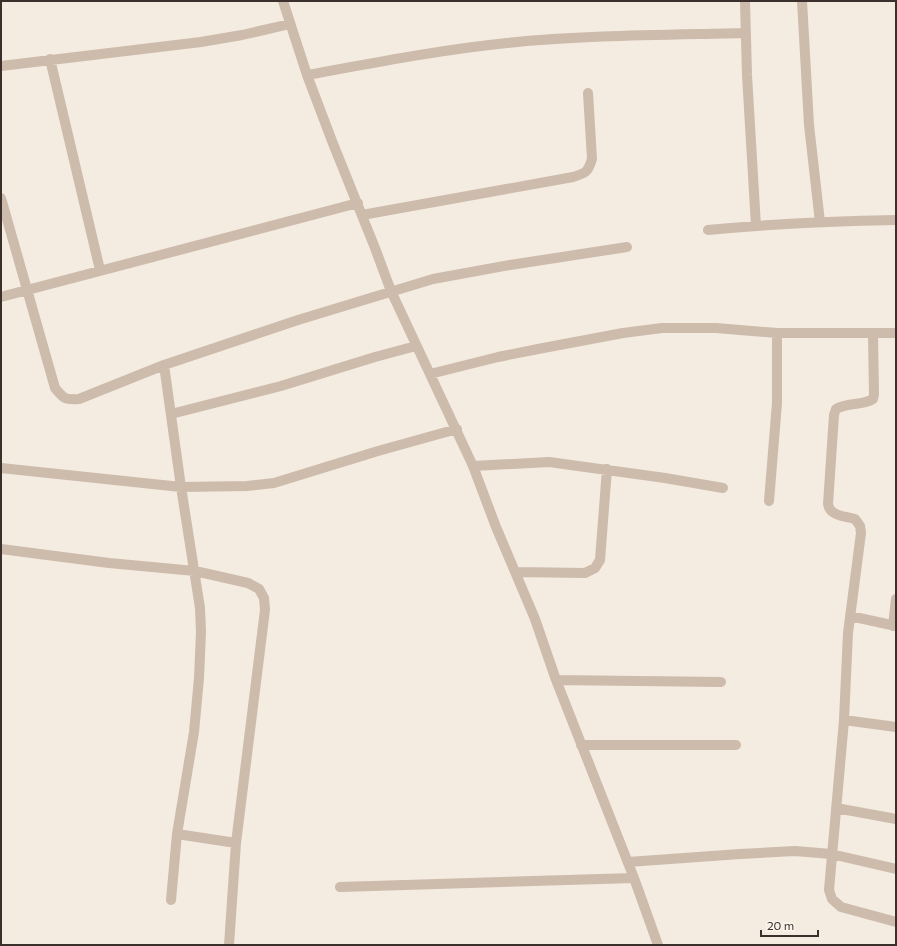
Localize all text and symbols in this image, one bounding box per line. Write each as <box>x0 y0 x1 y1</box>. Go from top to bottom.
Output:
scale bar <box>761 912 818 938</box>
text: 20 m <box>767 918 794 932</box>

